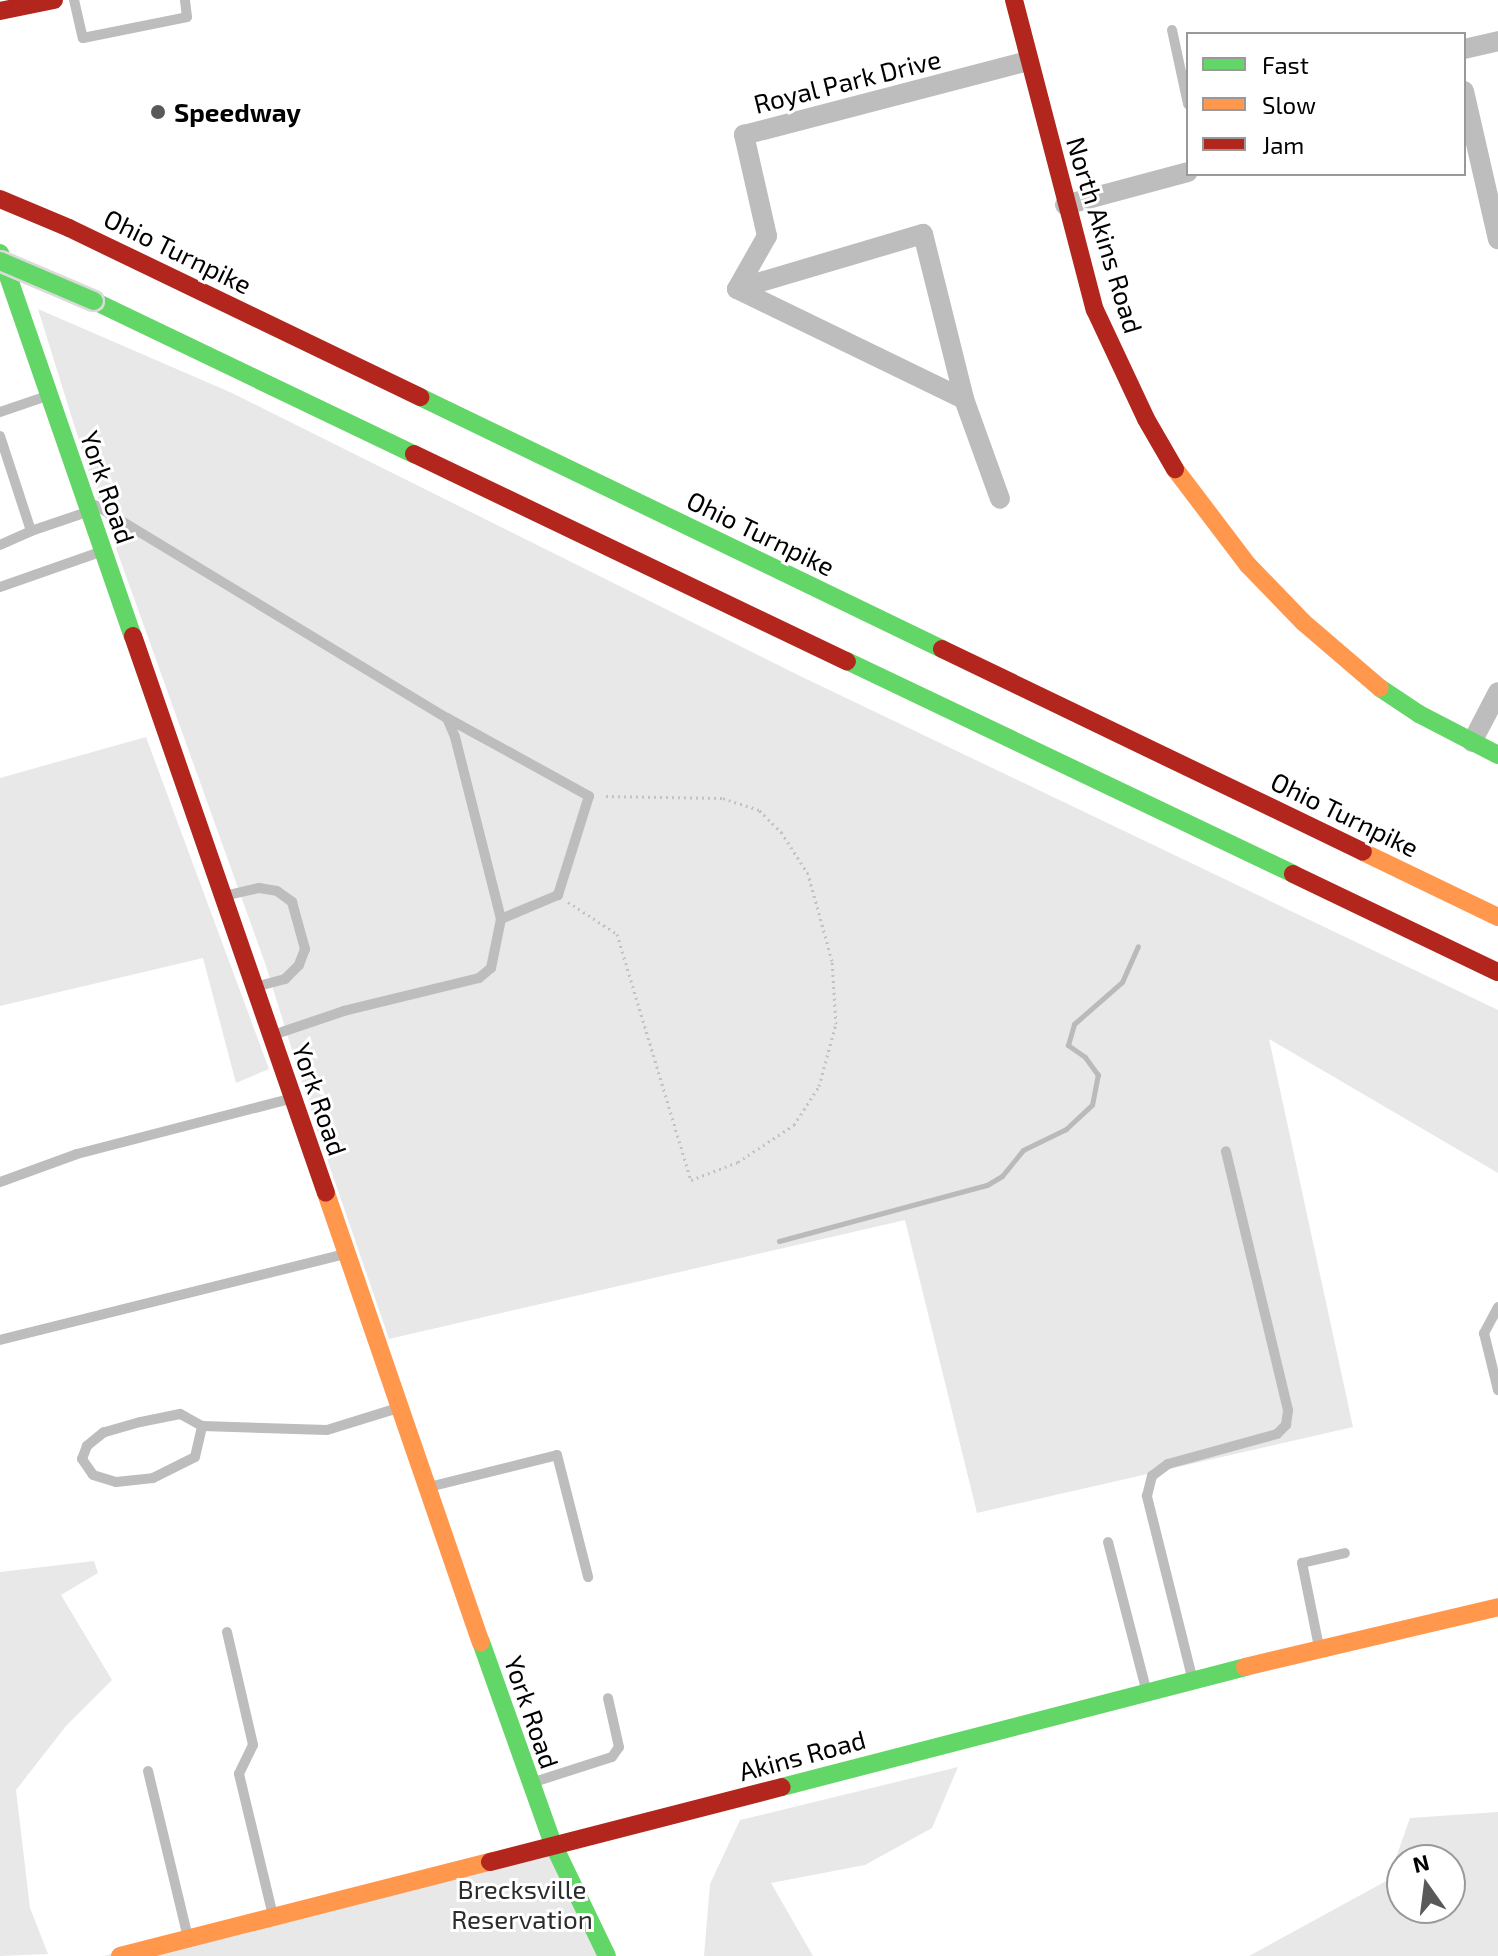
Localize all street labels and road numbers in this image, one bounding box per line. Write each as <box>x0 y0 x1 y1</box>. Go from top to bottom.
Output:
street label: Royal Park Drive <box>750 43 944 119</box>
street label: North Akins Road <box>1060 133 1150 337</box>
street label: Ohio Turnpike <box>99 202 257 300</box>
street label: York Road <box>74 427 142 547</box>
street label: Ohio Turnpike <box>682 484 840 582</box>
street label: Ohio Turnpike <box>1266 765 1424 863</box>
street label: York Road <box>286 1039 354 1159</box>
street label: York Road <box>498 1652 566 1772</box>
street label: Akins Road <box>735 1723 869 1787</box>

